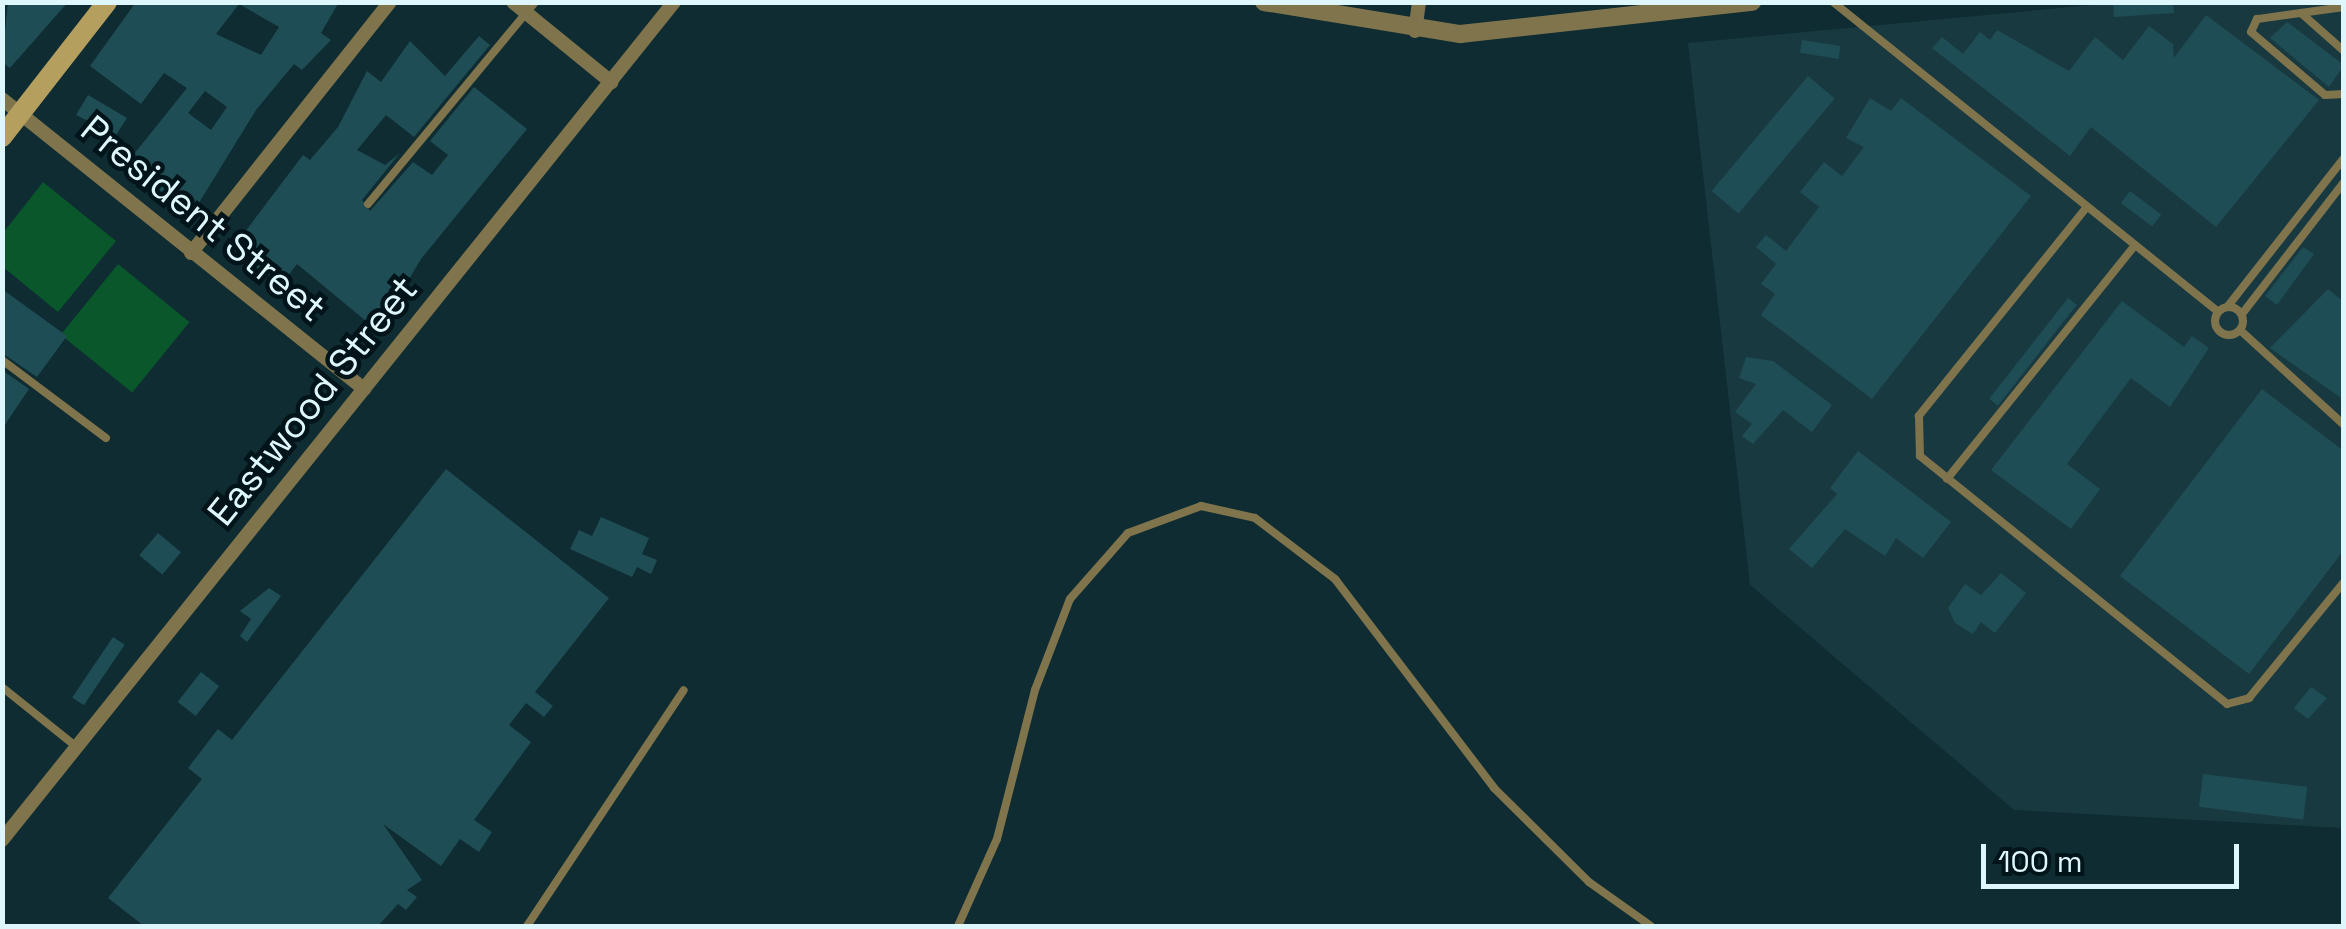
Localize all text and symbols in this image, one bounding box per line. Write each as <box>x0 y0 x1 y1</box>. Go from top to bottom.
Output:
street label: President Street <box>72 106 334 332</box>
street label: Eastwood Street <box>198 267 428 535</box>
scale bar <box>1986 824 2244 886</box>
text: 100 m <box>1998 842 2083 881</box>

